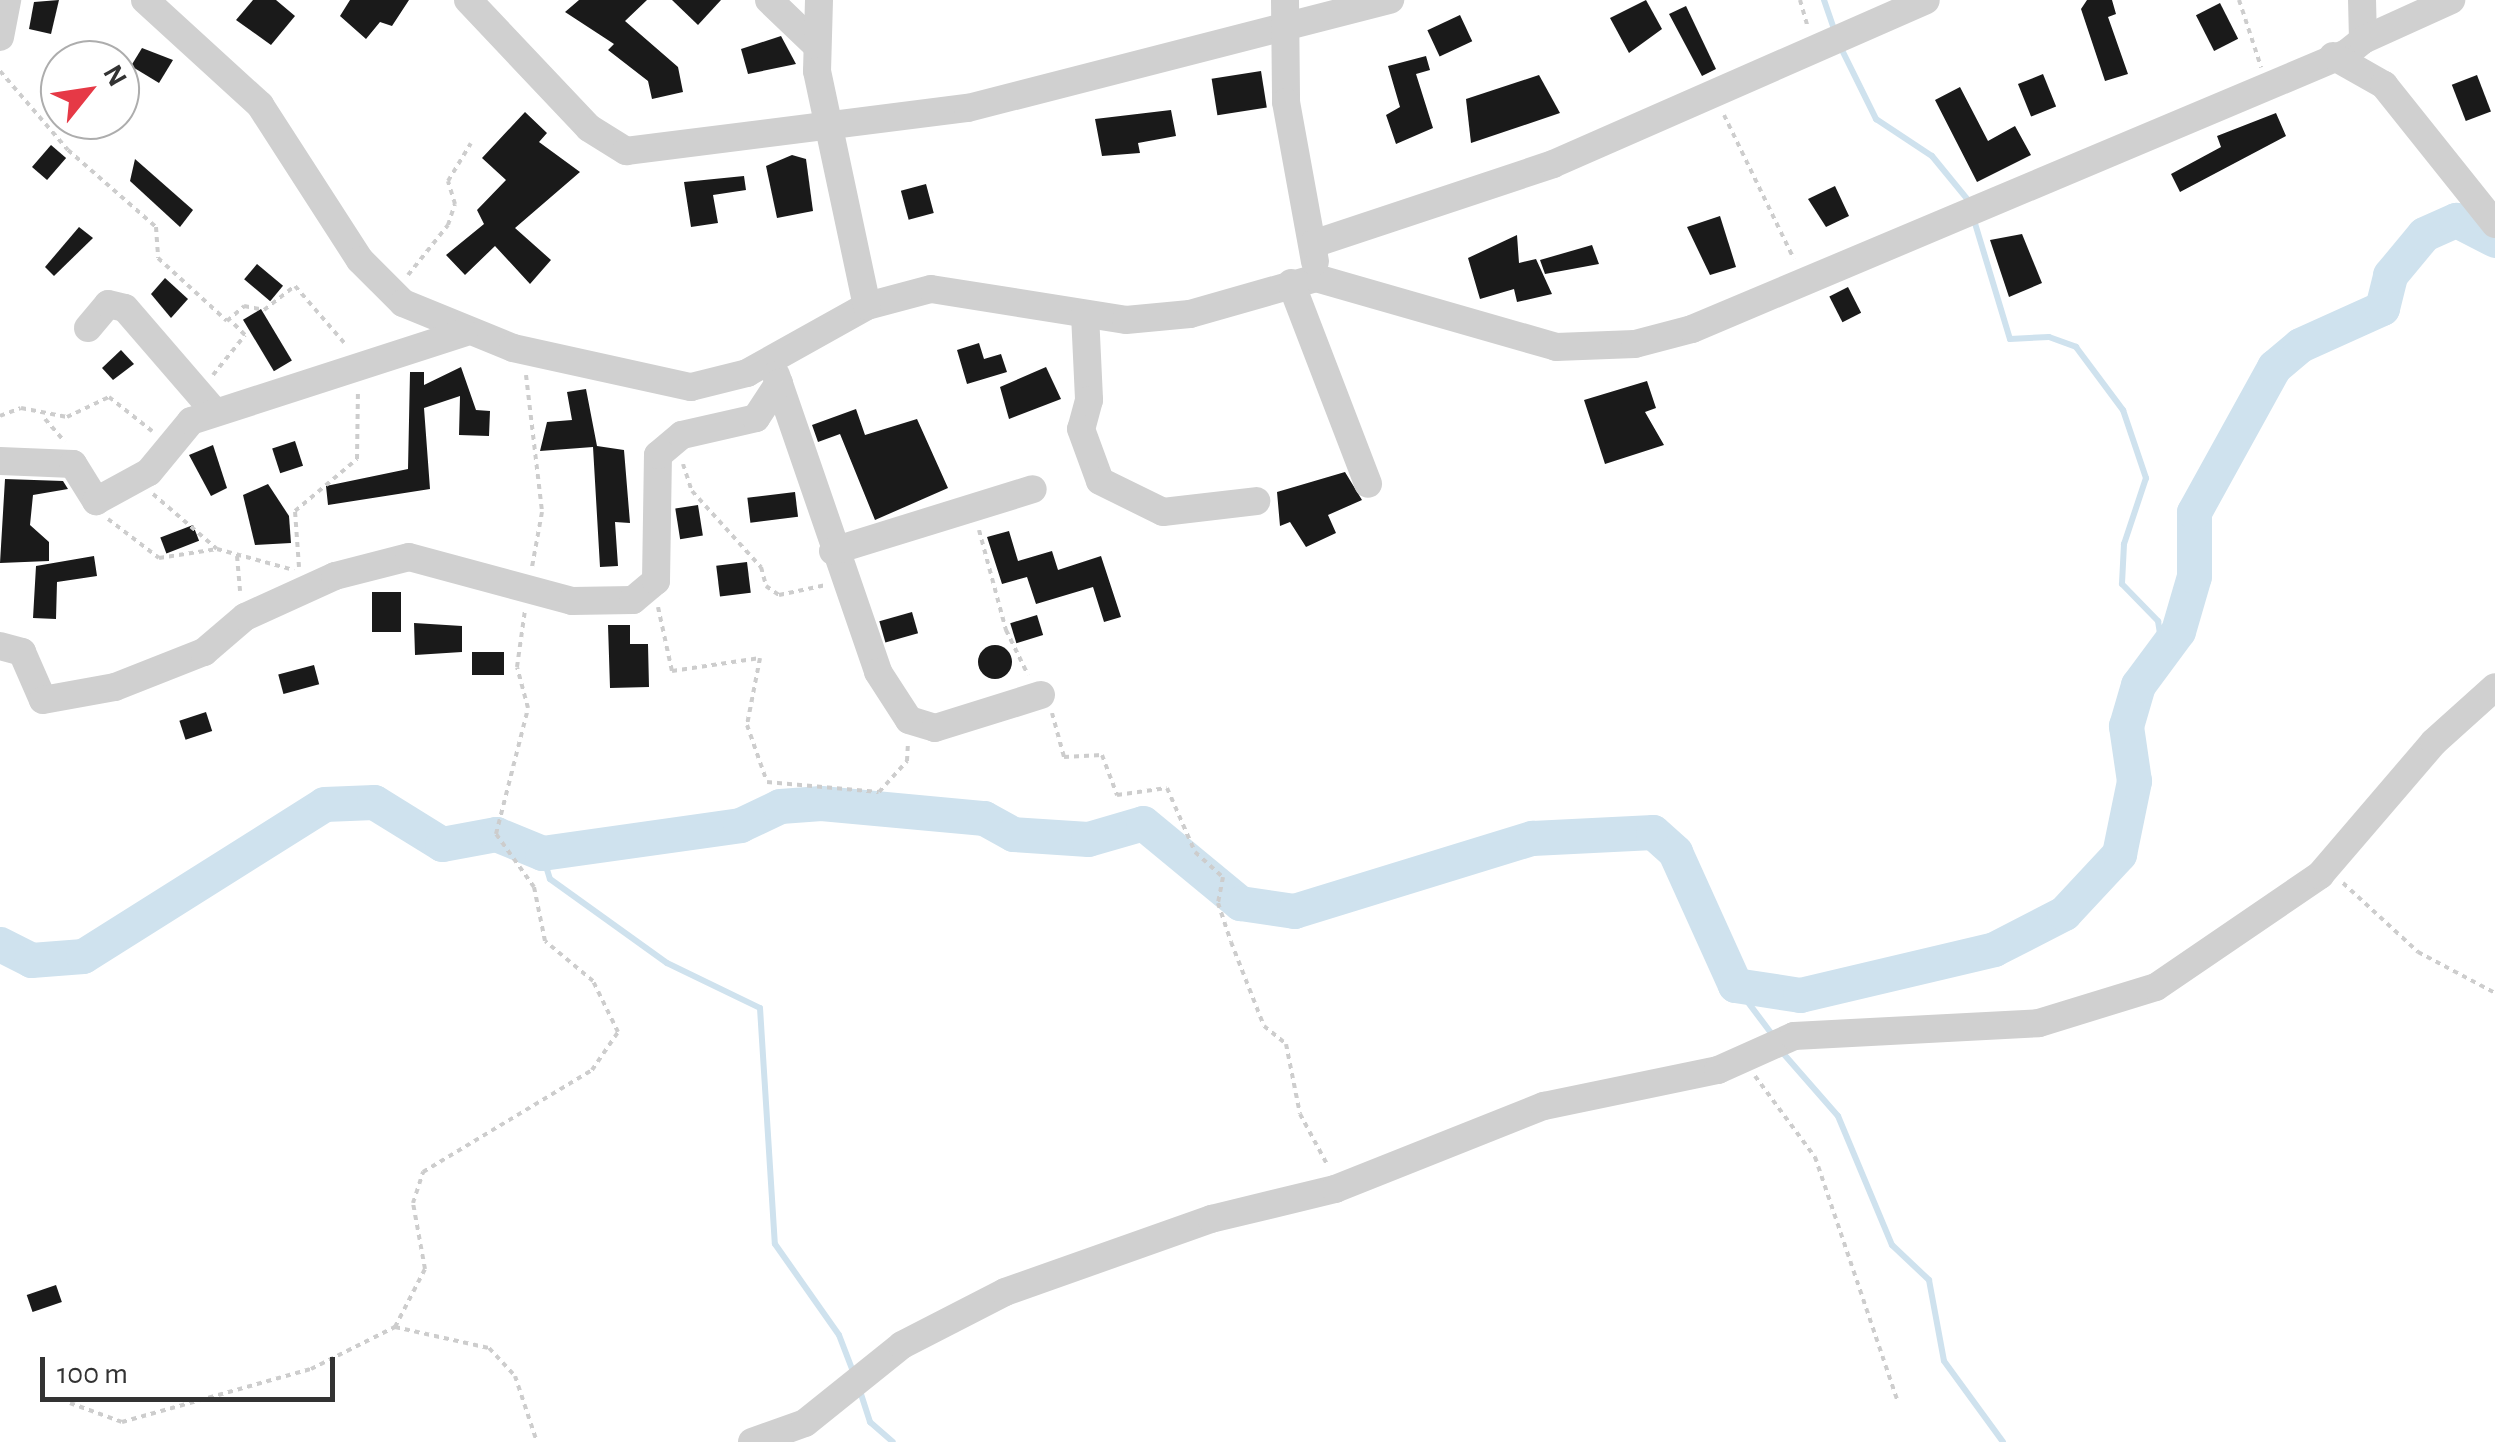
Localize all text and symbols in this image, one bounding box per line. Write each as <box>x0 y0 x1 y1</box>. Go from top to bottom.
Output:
north arrow <box>40 40 140 140</box>
text: N <box>97 61 131 91</box>
scale bar <box>45 1337 340 1399</box>
text: 100 m <box>57 1359 128 1389</box>

